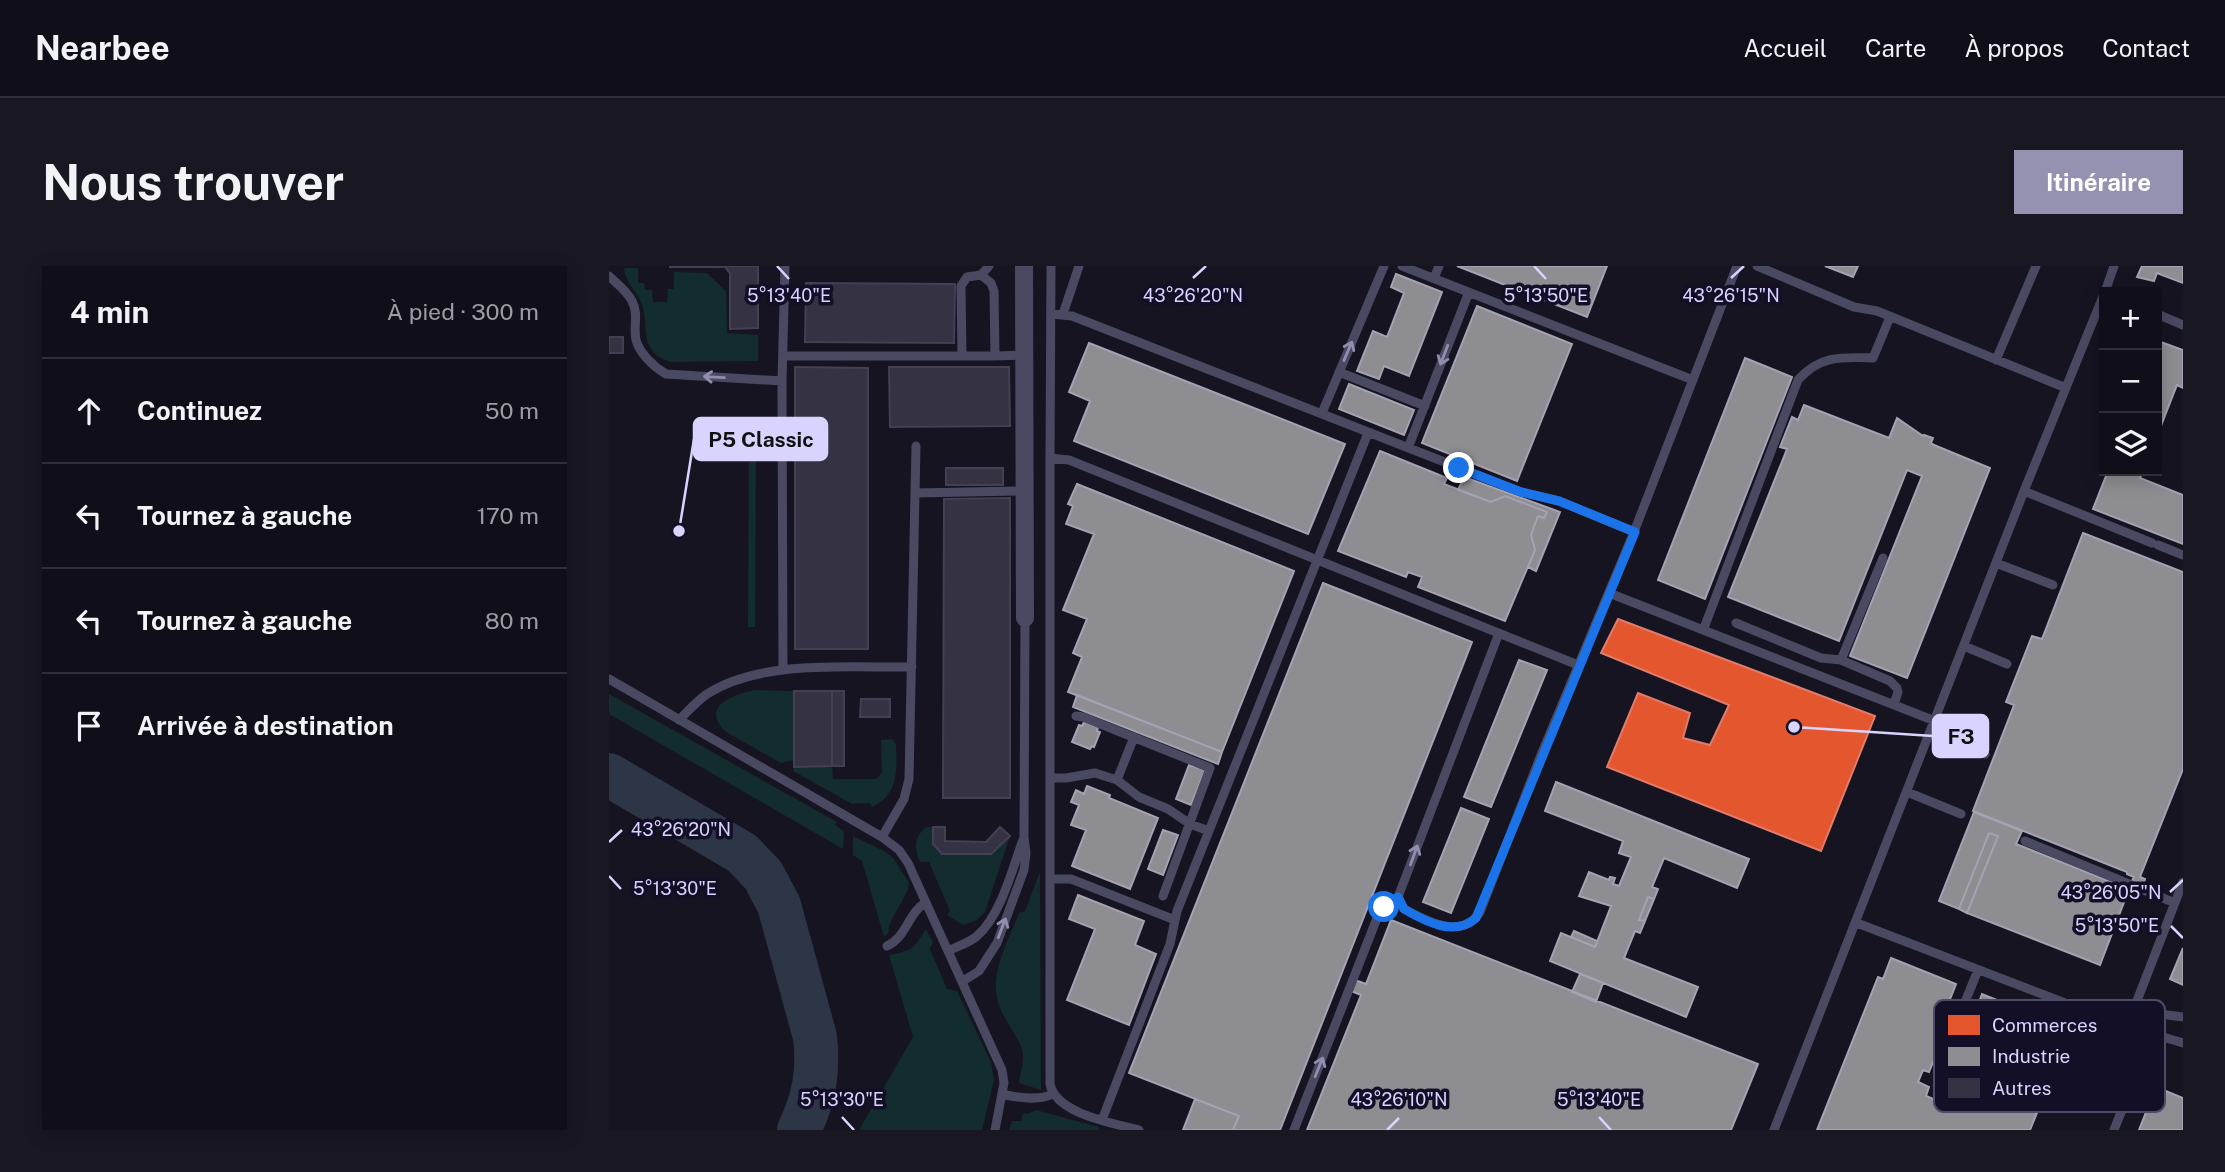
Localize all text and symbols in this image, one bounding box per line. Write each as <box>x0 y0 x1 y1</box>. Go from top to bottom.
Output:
text: Nearbee <box>35 29 170 67</box>
text: Accueil <box>1744 34 1827 62</box>
text: Carte <box>1865 34 1926 62</box>
text: À propos <box>1964 34 2064 62</box>
text: Contact <box>2102 34 2190 62</box>
button: Itinéraire <box>2014 150 2183 214</box>
text: Nous trouver <box>42 153 344 211</box>
text: 5°13'40"E <box>747 285 831 306</box>
text: 43°26'20"N <box>1143 285 1243 306</box>
text: 5°13'50"E <box>1504 285 1588 306</box>
text: 43°26'15"N <box>1682 285 1780 306</box>
map controls <box>2099 287 2162 476</box>
button: + <box>2099 287 2162 350</box>
text: 4 min <box>70 294 149 330</box>
text: À pied · 300 m <box>387 298 539 325</box>
one-way arrow <box>1342 340 1355 362</box>
one-way arrow <box>1437 344 1450 366</box>
button: − <box>2099 350 2162 413</box>
one-way arrow <box>703 370 726 383</box>
icon: ahead <box>70 392 108 430</box>
text: Continuez <box>137 395 262 426</box>
text: 50 m <box>485 397 539 424</box>
button: layers <box>2099 413 2162 476</box>
callout: P5 Classic <box>694 418 827 460</box>
text: P5 Classic <box>708 427 814 452</box>
route end <box>1443 452 1474 483</box>
icon: left <box>70 497 108 535</box>
text: Tournez à gauche <box>137 500 352 531</box>
text: 170 m <box>477 502 539 529</box>
icon: left <box>70 602 108 640</box>
text: Tournez à gauche <box>137 605 352 636</box>
text: 80 m <box>485 607 539 634</box>
icon: arrive <box>70 707 108 745</box>
text: Arrivée à destination <box>137 710 394 741</box>
callout: F3 <box>1933 715 1988 757</box>
text: F3 <box>1948 724 1974 749</box>
text: 43°26'20"N <box>631 819 731 840</box>
one-way arrow <box>1408 844 1421 866</box>
text: 5°13'30"E <box>633 878 717 899</box>
text: 43°26'05"N <box>2060 882 2162 903</box>
route start <box>1368 891 1399 922</box>
text: 5°13'50"E <box>2075 915 2159 936</box>
one-way arrow <box>997 917 1010 939</box>
legend <box>1934 1000 2165 1112</box>
text: Commerces <box>1992 1014 2097 1036</box>
text: Industrie <box>1992 1045 2070 1067</box>
one-way arrow <box>1313 1056 1326 1078</box>
text: Autres <box>1992 1077 2051 1099</box>
text: 5°13'30"E <box>800 1089 884 1110</box>
text: 43°26'10"N <box>1351 1089 1447 1110</box>
text: 5°13'40"E <box>1557 1089 1641 1110</box>

